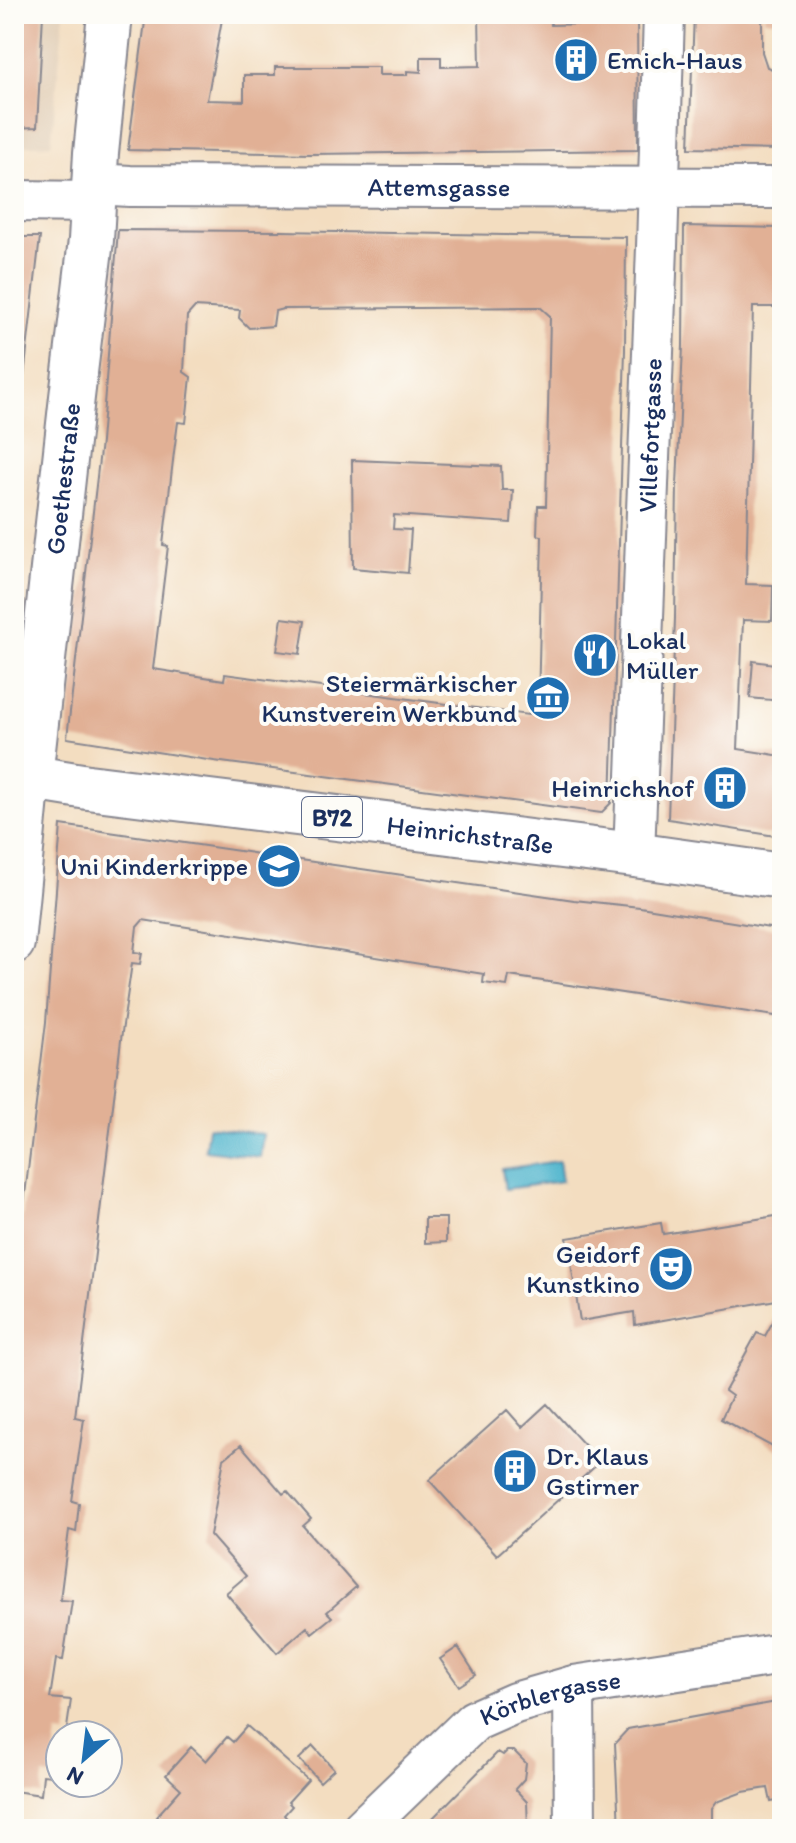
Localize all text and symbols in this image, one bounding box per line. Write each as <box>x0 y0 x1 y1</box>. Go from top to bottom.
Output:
building icon: Emich-Haus <box>552 36 600 84</box>
place label: Emich-Haus <box>607 44 743 76</box>
street label: Attemsgasse <box>367 171 510 203</box>
street label: Villefortgasse <box>631 357 669 513</box>
street label: Goethestraße <box>39 401 87 556</box>
place label: Lokal Müller <box>626 624 699 686</box>
restaurant icon: Lokal Müller <box>571 631 619 679</box>
place label: Steiermärkischer Kunstverein Werkbund <box>262 667 518 729</box>
museum icon: Steiermärkischer Kunstverein Werkbund <box>524 674 572 722</box>
building icon: Heinrichshof <box>701 764 749 812</box>
place label: Heinrichshof <box>551 772 694 804</box>
road number: B72 <box>302 797 362 837</box>
street label: Heinrichstraße <box>385 808 555 861</box>
school or university icon: Uni Kinderkrippe <box>255 842 303 890</box>
place label: Uni Kinderkrippe <box>60 850 248 882</box>
place label: Geidorf Kunstkino <box>526 1238 640 1300</box>
theatre icon: Geidorf Kunstkino <box>647 1245 695 1293</box>
place label: Dr. Klaus Gstirner <box>546 1440 649 1502</box>
building icon: Dr. Klaus Gstirner <box>491 1447 539 1495</box>
street label: Körblergasse <box>475 1663 623 1733</box>
north arrow <box>44 1719 124 1799</box>
text: N <box>62 1761 88 1792</box>

